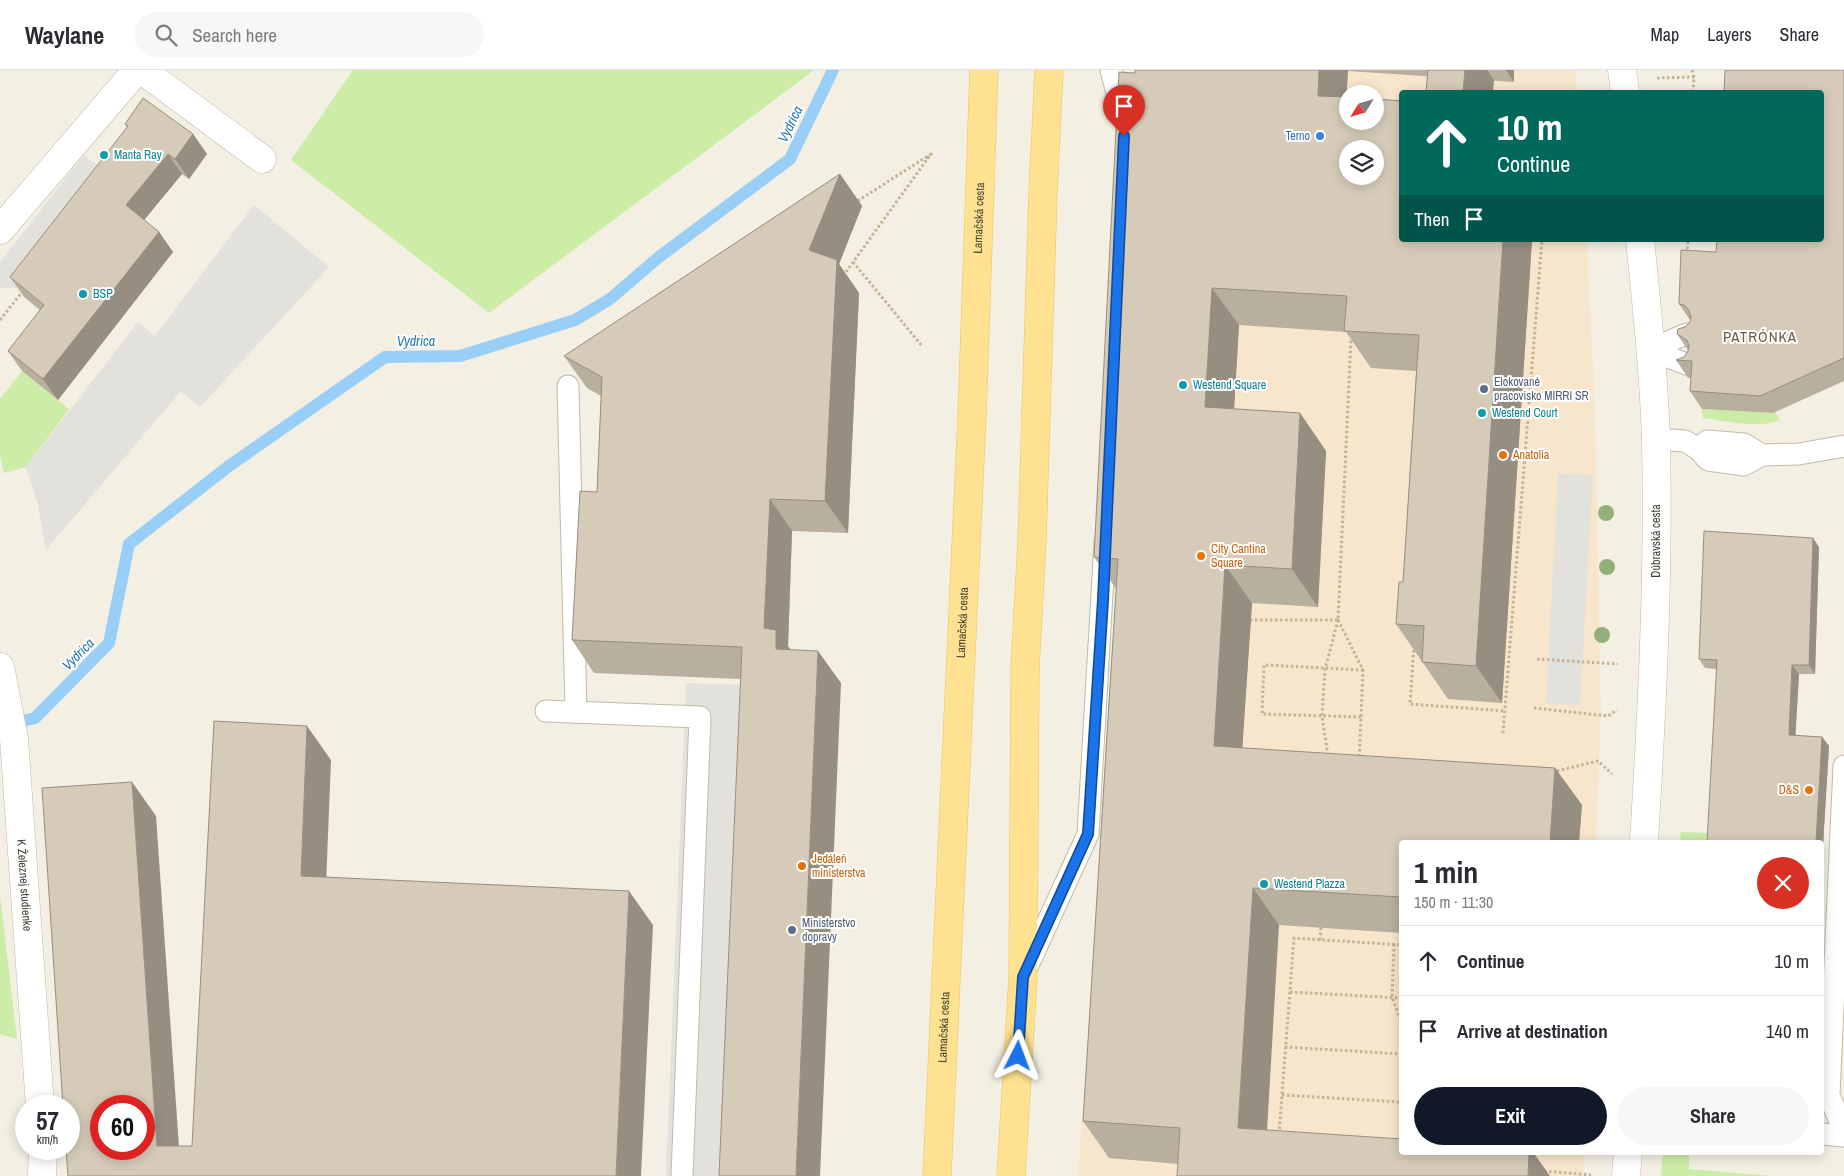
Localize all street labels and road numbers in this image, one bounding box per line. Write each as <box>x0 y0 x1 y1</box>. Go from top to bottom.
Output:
street label: Lamačská cesta <box>970 182 988 254</box>
street label: Dúbravská cesta <box>1648 504 1664 578</box>
street label: Lamačská cesta <box>953 586 972 659</box>
street label: K Železnej studienke <box>13 839 36 932</box>
street label: Lamačská cesta <box>934 991 954 1063</box>

